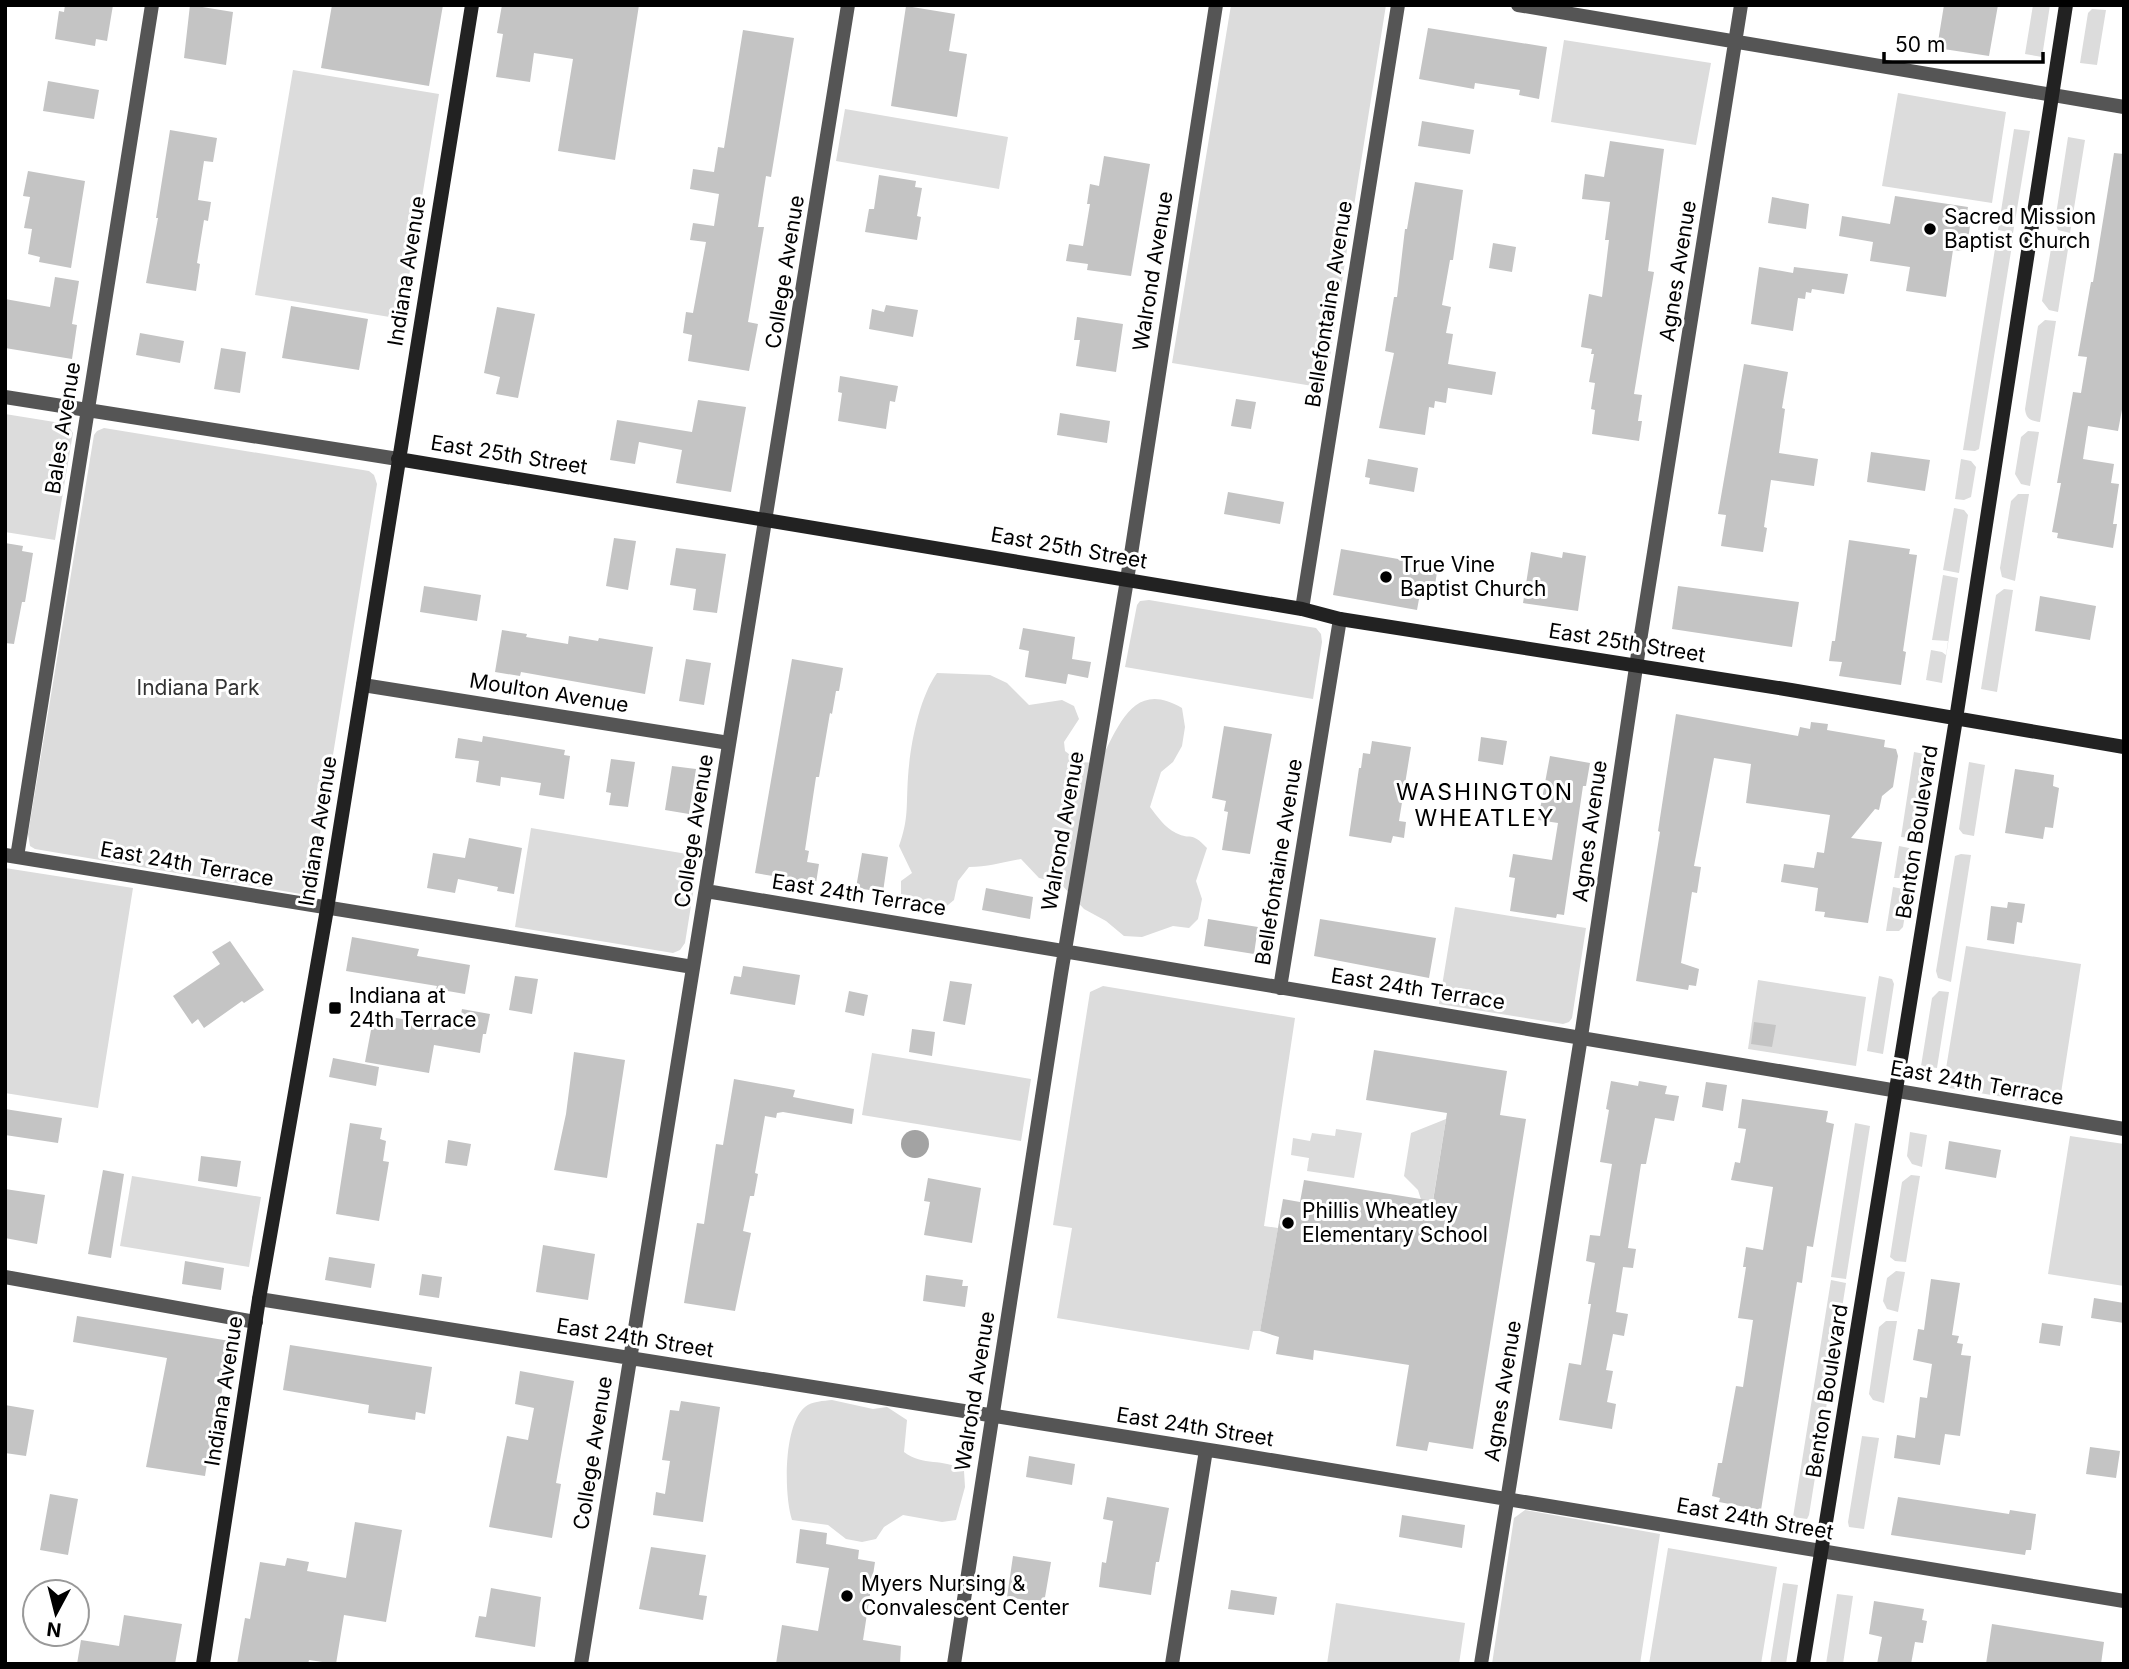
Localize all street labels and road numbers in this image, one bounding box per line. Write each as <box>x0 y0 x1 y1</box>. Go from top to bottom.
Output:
street label: Walrond Avenue <box>1128 189 1177 353</box>
street label: College Avenue <box>760 193 809 351</box>
street label: Indiana Avenue <box>382 194 431 348</box>
street label: Agnes Avenue <box>1654 198 1701 343</box>
street label: Bellefontaine Avenue <box>1300 199 1357 409</box>
street label: Bales Avenue <box>40 360 85 496</box>
street label: East 25th Street <box>429 430 589 479</box>
street label: East 25th Street <box>989 521 1149 574</box>
street label: East 25th Street <box>1547 618 1707 667</box>
street label: Moulton Avenue <box>468 668 630 717</box>
street label: Benton Boulevard <box>1890 743 1943 921</box>
street label: Walrond Avenue <box>1036 749 1089 913</box>
street label: College Avenue <box>669 752 718 910</box>
street label: Indiana Avenue <box>293 754 342 908</box>
street label: Bellefontaine Avenue <box>1250 757 1307 967</box>
street label: Agnes Avenue <box>1567 758 1612 903</box>
street label: East 24th Terrace <box>98 836 276 891</box>
street label: East 24th Terrace <box>770 868 948 921</box>
street label: East 24th Terrace <box>1329 962 1507 1015</box>
street label: East 24th Terrace <box>1888 1055 2066 1110</box>
street label: Benton Boulevard <box>1800 1302 1853 1480</box>
street label: Walrond Avenue <box>950 1309 999 1473</box>
street label: East 24th Street <box>555 1313 716 1362</box>
street label: Indiana Avenue <box>199 1314 248 1468</box>
street label: Agnes Avenue <box>1479 1318 1526 1463</box>
street label: College Avenue <box>568 1374 617 1532</box>
street label: East 24th Street <box>1115 1402 1276 1451</box>
street label: East 24th Street <box>1675 1492 1836 1545</box>

